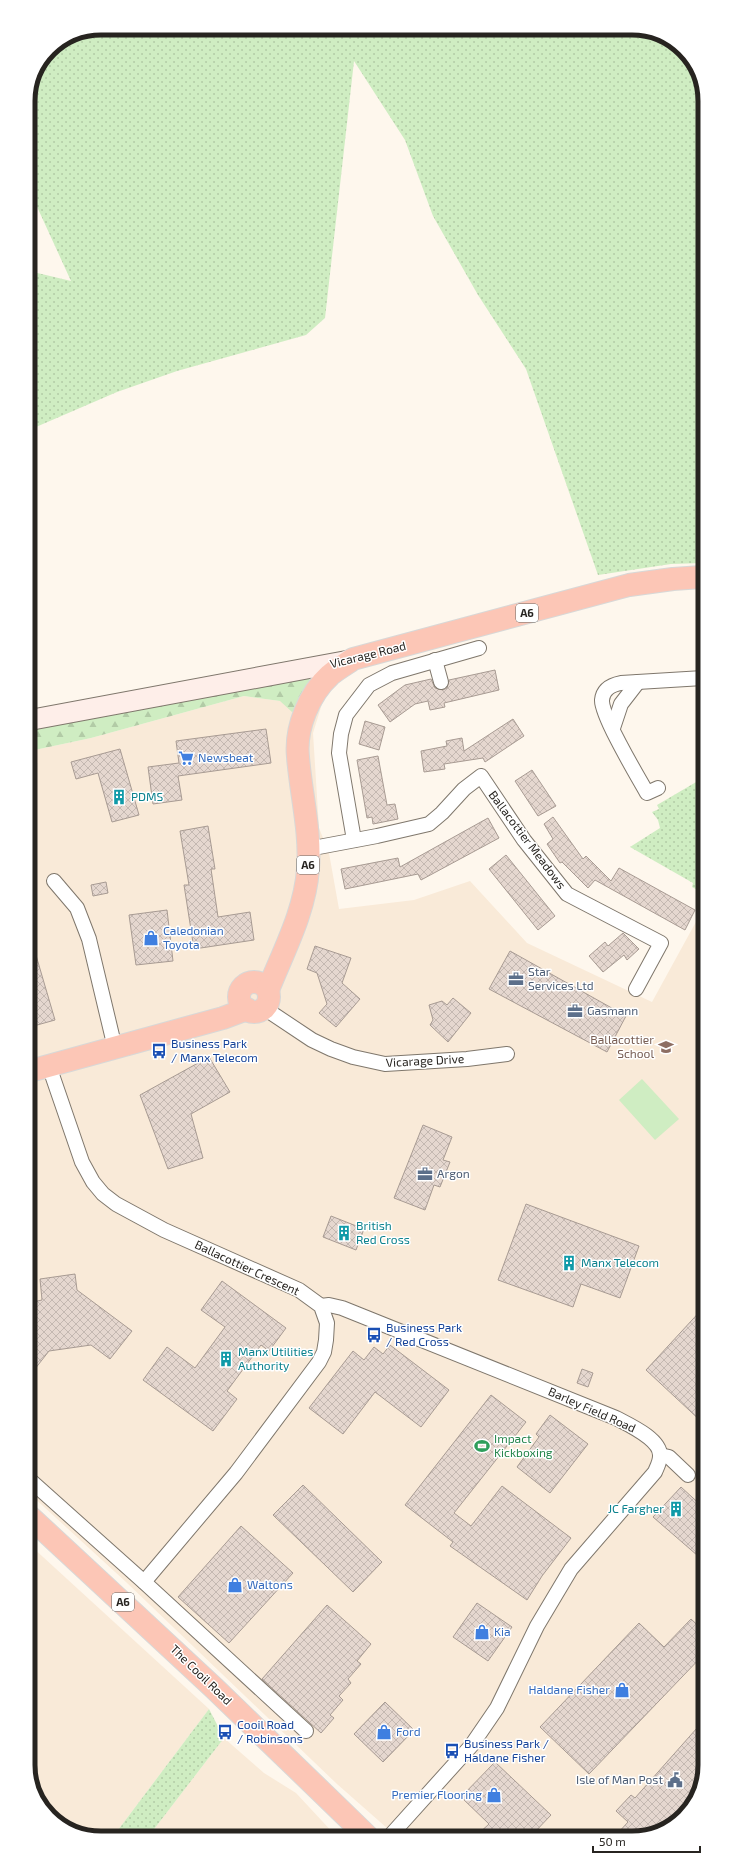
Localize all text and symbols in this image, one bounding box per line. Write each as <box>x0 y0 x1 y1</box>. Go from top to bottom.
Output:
road number: A6 <box>516 604 538 622</box>
street label: Vicarage Road <box>328 638 407 670</box>
supermarket icon: Newsbeat <box>177 749 195 767</box>
place label: Newsbeat <box>198 750 254 764</box>
building icon: PDMS <box>110 788 128 806</box>
street label: Ballacottier Meadows <box>486 788 569 891</box>
place label: PDMS <box>131 789 164 803</box>
road number: A6 <box>297 856 319 874</box>
place label: Caledonian Toyota <box>163 923 224 951</box>
shop icon: Caledonian Toyota <box>142 929 160 947</box>
place label: Star Services Ltd <box>528 964 594 992</box>
office icon: Star Services Ltd <box>507 970 525 988</box>
office icon: Gasmann <box>566 1002 584 1020</box>
place label: Gasmann <box>587 1003 638 1017</box>
place label: Ballacottier School <box>590 1032 654 1060</box>
place label: Business Park / Manx Telecom <box>171 1036 258 1064</box>
school or university icon: Ballacottier School <box>657 1038 675 1056</box>
bus stop icon: Business Park / Manx Telecom <box>150 1042 168 1060</box>
street label: Vicarage Drive <box>385 1051 464 1069</box>
office icon: Argon <box>416 1165 434 1183</box>
place label: Argon <box>437 1166 470 1180</box>
place label: British Red Cross <box>356 1218 410 1246</box>
building icon: British Red Cross <box>335 1224 353 1242</box>
street label: Ballacottier Crescent <box>193 1237 302 1298</box>
building icon: Manx Telecom <box>560 1254 578 1272</box>
place label: Manx Telecom <box>581 1255 659 1269</box>
place label: Business Park / Red Cross <box>386 1320 462 1348</box>
bus stop icon: Business Park / Red Cross <box>365 1326 383 1344</box>
place label: Manx Utilities Authority <box>238 1344 313 1372</box>
building icon: Manx Utilities Authority <box>217 1350 235 1368</box>
street label: Barley Field Road <box>547 1384 638 1435</box>
place label: Impact Kickboxing <box>494 1431 553 1459</box>
sports icon: Impact Kickboxing <box>473 1437 491 1455</box>
building icon: JC Fargher <box>667 1500 685 1518</box>
place label: JC Fargher <box>608 1501 664 1515</box>
shop icon: Waltons <box>226 1576 244 1594</box>
place label: Waltons <box>247 1577 293 1591</box>
road number: A6 <box>112 1593 134 1611</box>
shop icon: Kia <box>473 1623 491 1641</box>
place label: Kia <box>494 1624 511 1638</box>
street label: The Cooil Road <box>168 1641 235 1707</box>
shop icon: Haldane Fisher <box>613 1681 631 1699</box>
place label: Haldane Fisher <box>529 1682 610 1696</box>
place label: Cooil Road / Robinsons <box>237 1717 303 1745</box>
bus stop icon: Cooil Road / Robinsons <box>216 1723 234 1741</box>
shop icon: Ford <box>375 1723 393 1741</box>
place label: Ford <box>396 1724 421 1738</box>
place label: Business Park / Haldane Fisher <box>464 1736 549 1764</box>
bus stop icon: Business Park / Haldane Fisher <box>443 1742 461 1760</box>
public building icon: Isle of Man Post <box>666 1771 684 1789</box>
place label: Isle of Man Post <box>576 1772 663 1786</box>
shop icon: Premier Flooring <box>485 1786 503 1804</box>
place label: Premier Flooring <box>392 1787 482 1801</box>
scale bar <box>593 1828 700 1854</box>
text: 50 m <box>599 1834 626 1848</box>

